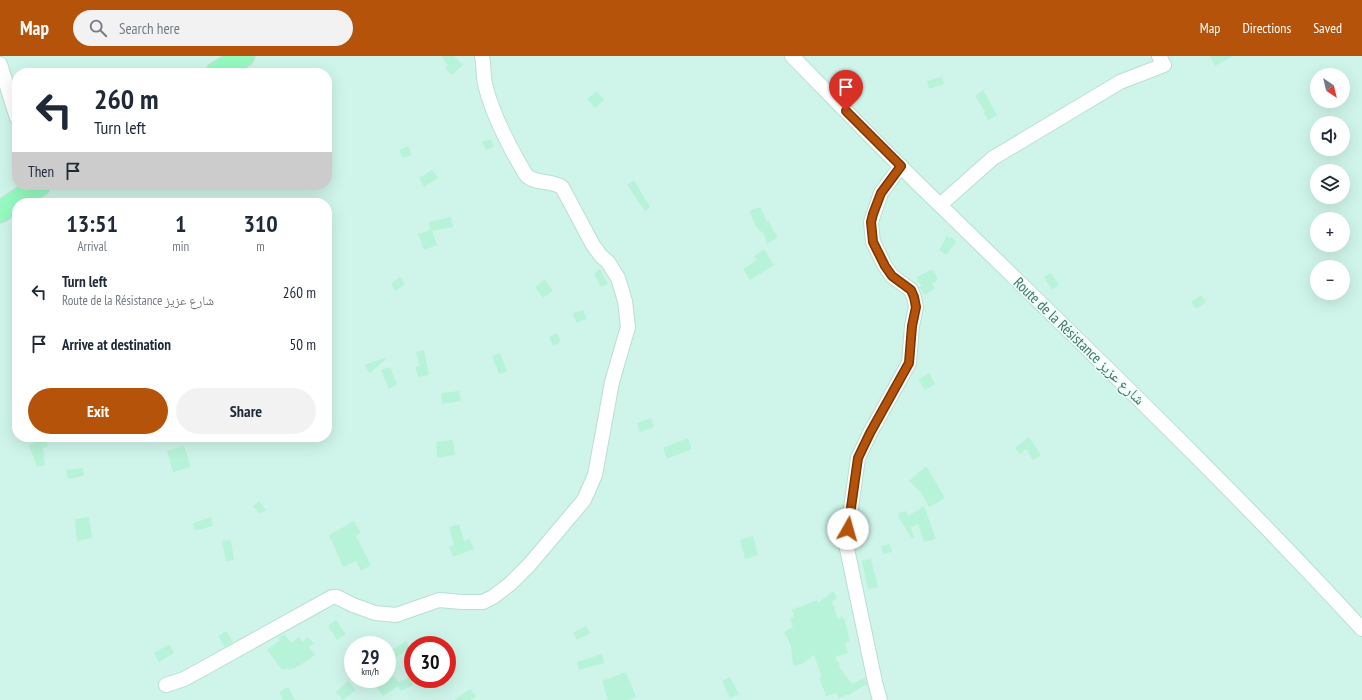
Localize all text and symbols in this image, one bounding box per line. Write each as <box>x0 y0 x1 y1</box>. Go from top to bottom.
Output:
search box <box>73 10 353 46</box>
text: Map <box>20 16 49 40</box>
icon: search <box>87 17 109 39</box>
text: Search here <box>119 19 180 38</box>
text: Map <box>1200 19 1220 37</box>
text: Directions <box>1242 19 1291 37</box>
text: Saved <box>1313 19 1342 37</box>
north arrow <box>1310 68 1350 108</box>
map controls <box>1310 68 1350 300</box>
pin <box>829 70 863 111</box>
icon: arrive <box>835 76 857 98</box>
text: 260 m <box>94 80 158 117</box>
icon: left <box>28 84 80 136</box>
text: Turn left <box>94 116 146 139</box>
button: sound <box>1310 116 1350 156</box>
icon: arrive <box>62 160 84 182</box>
text: Then <box>28 162 54 181</box>
button: layers <box>1310 164 1350 204</box>
text: 13:51 <box>66 208 118 239</box>
text: 1 <box>175 208 186 239</box>
text: 310 <box>243 208 278 239</box>
button: + <box>1310 212 1350 252</box>
text: Arrival <box>77 238 107 255</box>
text: min <box>172 238 189 255</box>
text: m <box>256 238 265 255</box>
button: − <box>1310 260 1350 300</box>
text: Turn left <box>62 272 107 291</box>
street label: Route de la Résistance شارع عزيز <box>1009 273 1149 409</box>
icon: left <box>28 281 50 303</box>
text: 260 m <box>283 283 316 302</box>
text: Route de la Résistance شارع عزيز <box>62 292 214 309</box>
icon: arrive <box>28 333 50 355</box>
text: Arrive at destination <box>62 335 171 354</box>
text: 50 m <box>290 335 316 354</box>
button: Exit <box>28 388 168 434</box>
button: Share <box>176 388 316 434</box>
position arrow <box>827 508 869 550</box>
speed limit sign: 30 <box>404 636 456 688</box>
text: 29 <box>360 644 380 670</box>
text: km/h <box>361 665 379 678</box>

